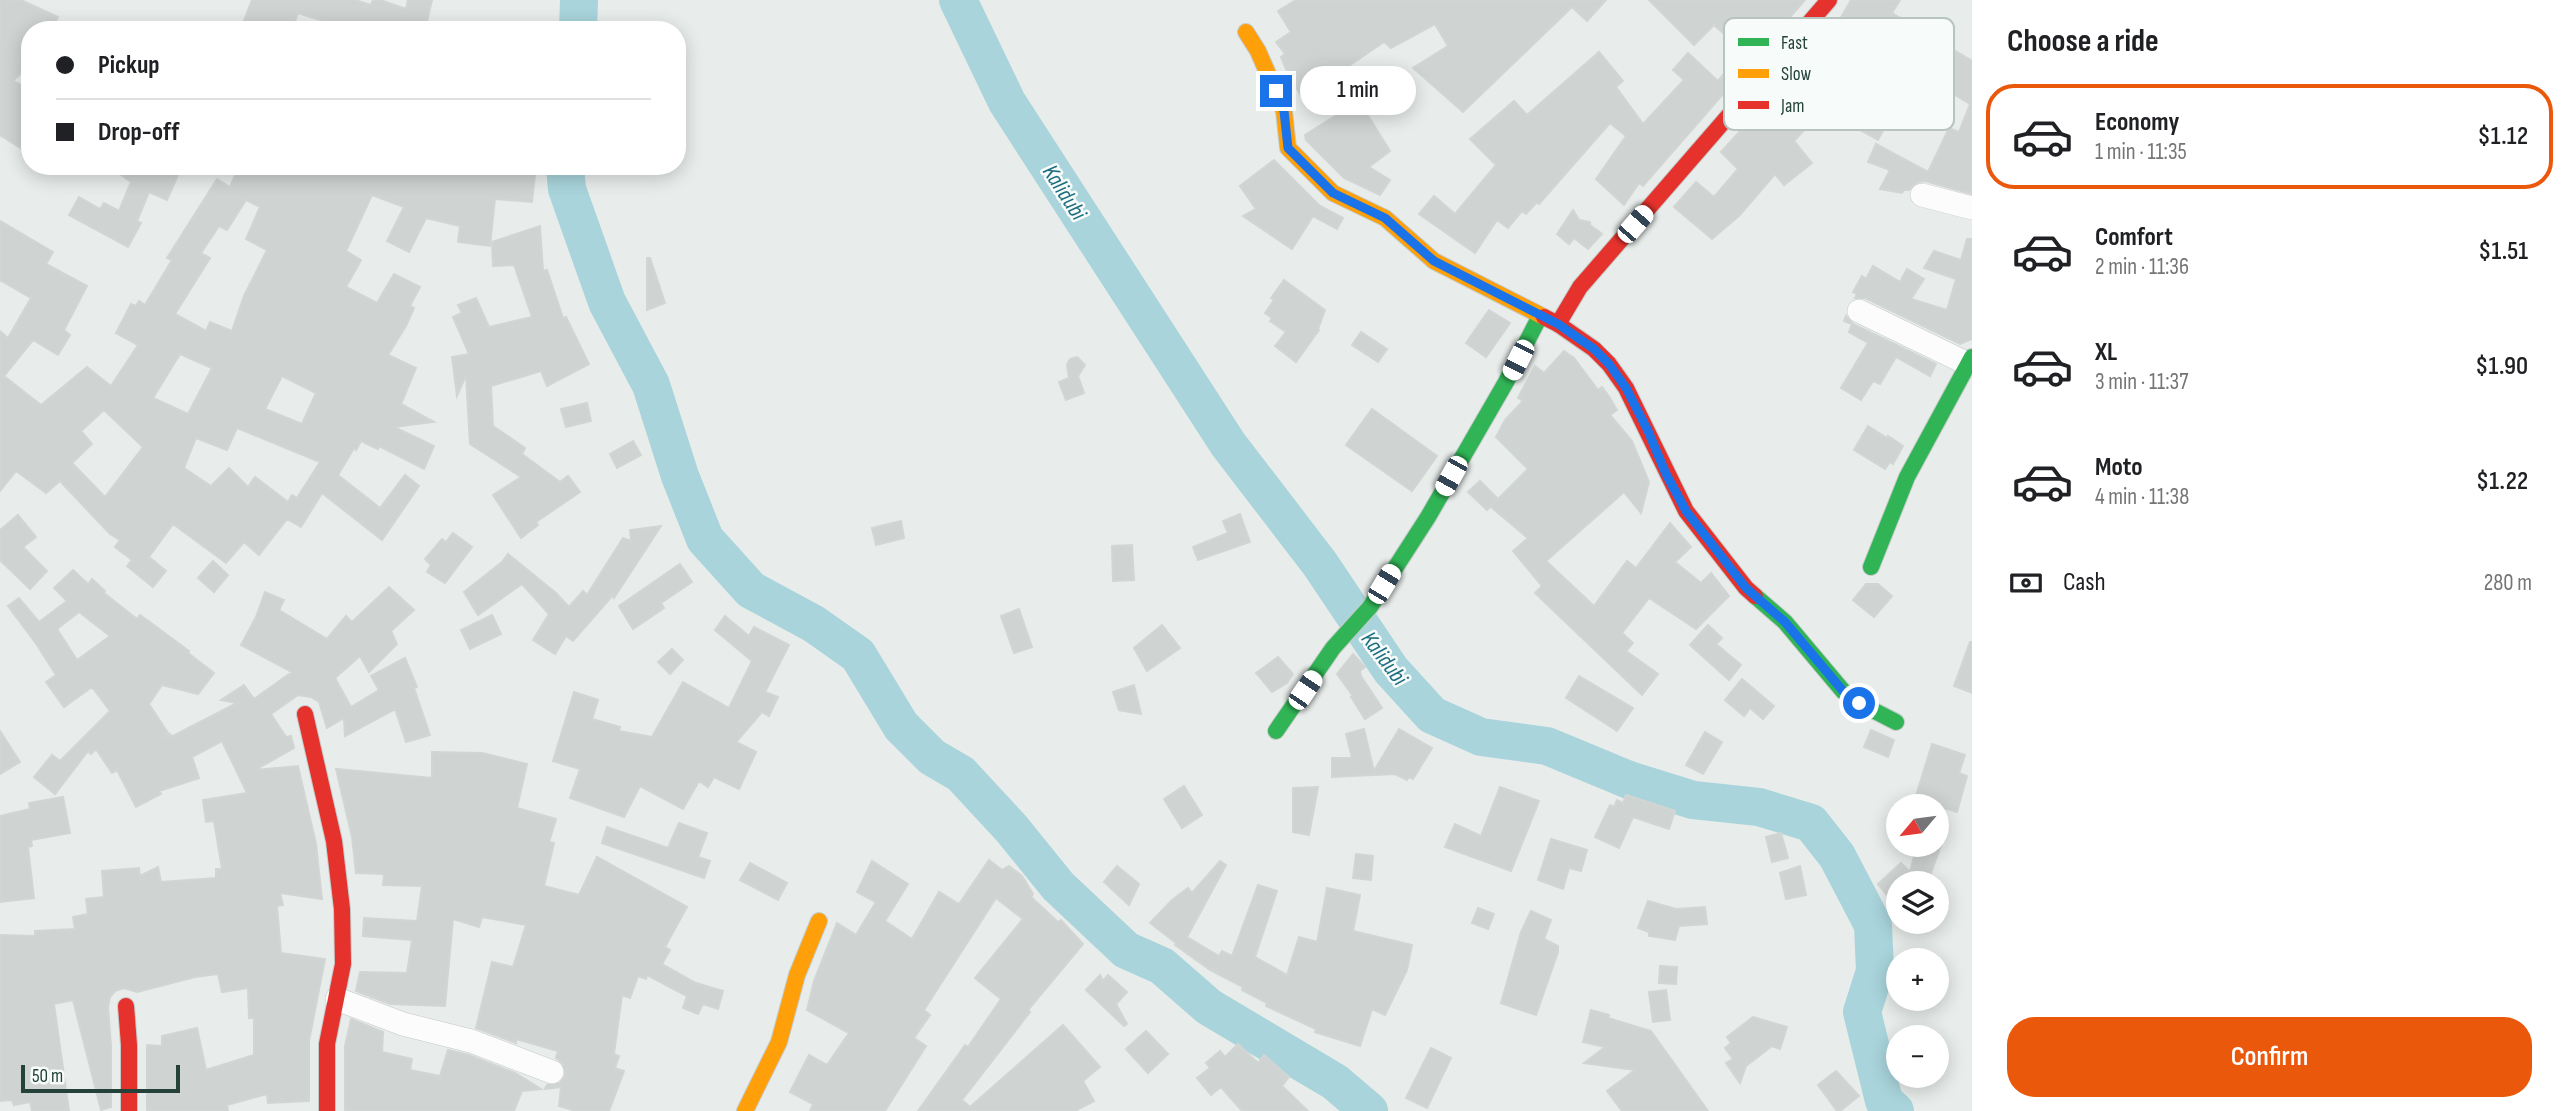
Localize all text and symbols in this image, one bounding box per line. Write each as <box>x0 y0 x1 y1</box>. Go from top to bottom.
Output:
legend <box>1724 18 1954 130</box>
text: Choose a ride <box>2007 22 2159 61</box>
text: Fast <box>1781 32 1808 55</box>
text: Pickup <box>98 50 160 81</box>
text: Slow <box>1781 63 1811 86</box>
callout: 1 min <box>1300 66 1416 116</box>
route end <box>1260 75 1292 107</box>
text: 1 min <box>1337 76 1379 104</box>
text: Jam <box>1780 95 1804 118</box>
icon: car <box>2011 105 2074 168</box>
text: Economy <box>2095 107 2179 138</box>
text: Drop-off <box>98 117 179 148</box>
text: $1.12 <box>2478 121 2528 152</box>
text: 1 min · 11:35 <box>2095 138 2187 166</box>
water label: Kalidubi <box>1036 160 1093 226</box>
car <box>1614 201 1657 247</box>
icon: car <box>2011 220 2074 283</box>
text: Comfort <box>2095 222 2173 253</box>
text: $1.51 <box>2478 236 2528 267</box>
text: 2 min · 11:36 <box>2095 253 2189 281</box>
icon: car <box>2011 335 2074 398</box>
car <box>1500 337 1537 383</box>
text: XL <box>2095 337 2117 368</box>
text: $1.90 <box>2475 351 2528 382</box>
text: 3 min · 11:37 <box>2095 368 2188 396</box>
icon: car <box>2011 450 2074 513</box>
text: Moto <box>2095 452 2143 483</box>
car <box>1432 453 1471 499</box>
text: $1.22 <box>2476 466 2528 497</box>
text: 4 min · 11:38 <box>2095 483 2189 511</box>
car <box>1365 561 1404 607</box>
icon: cash <box>2007 564 2045 602</box>
text: Cash <box>2063 567 2106 598</box>
text: 280 m <box>2484 569 2532 597</box>
water label: Kalidubi <box>1355 626 1414 692</box>
car <box>1285 667 1326 713</box>
route start <box>1843 687 1875 719</box>
north arrow <box>1886 794 1950 858</box>
map controls <box>1886 794 1949 1088</box>
button: layers <box>1886 871 1949 934</box>
button: + <box>1886 948 1949 1011</box>
button: Confirm <box>2007 1017 2532 1097</box>
button: − <box>1886 1025 1949 1088</box>
scale bar <box>21 1062 180 1094</box>
text: 50 m <box>32 1065 63 1088</box>

